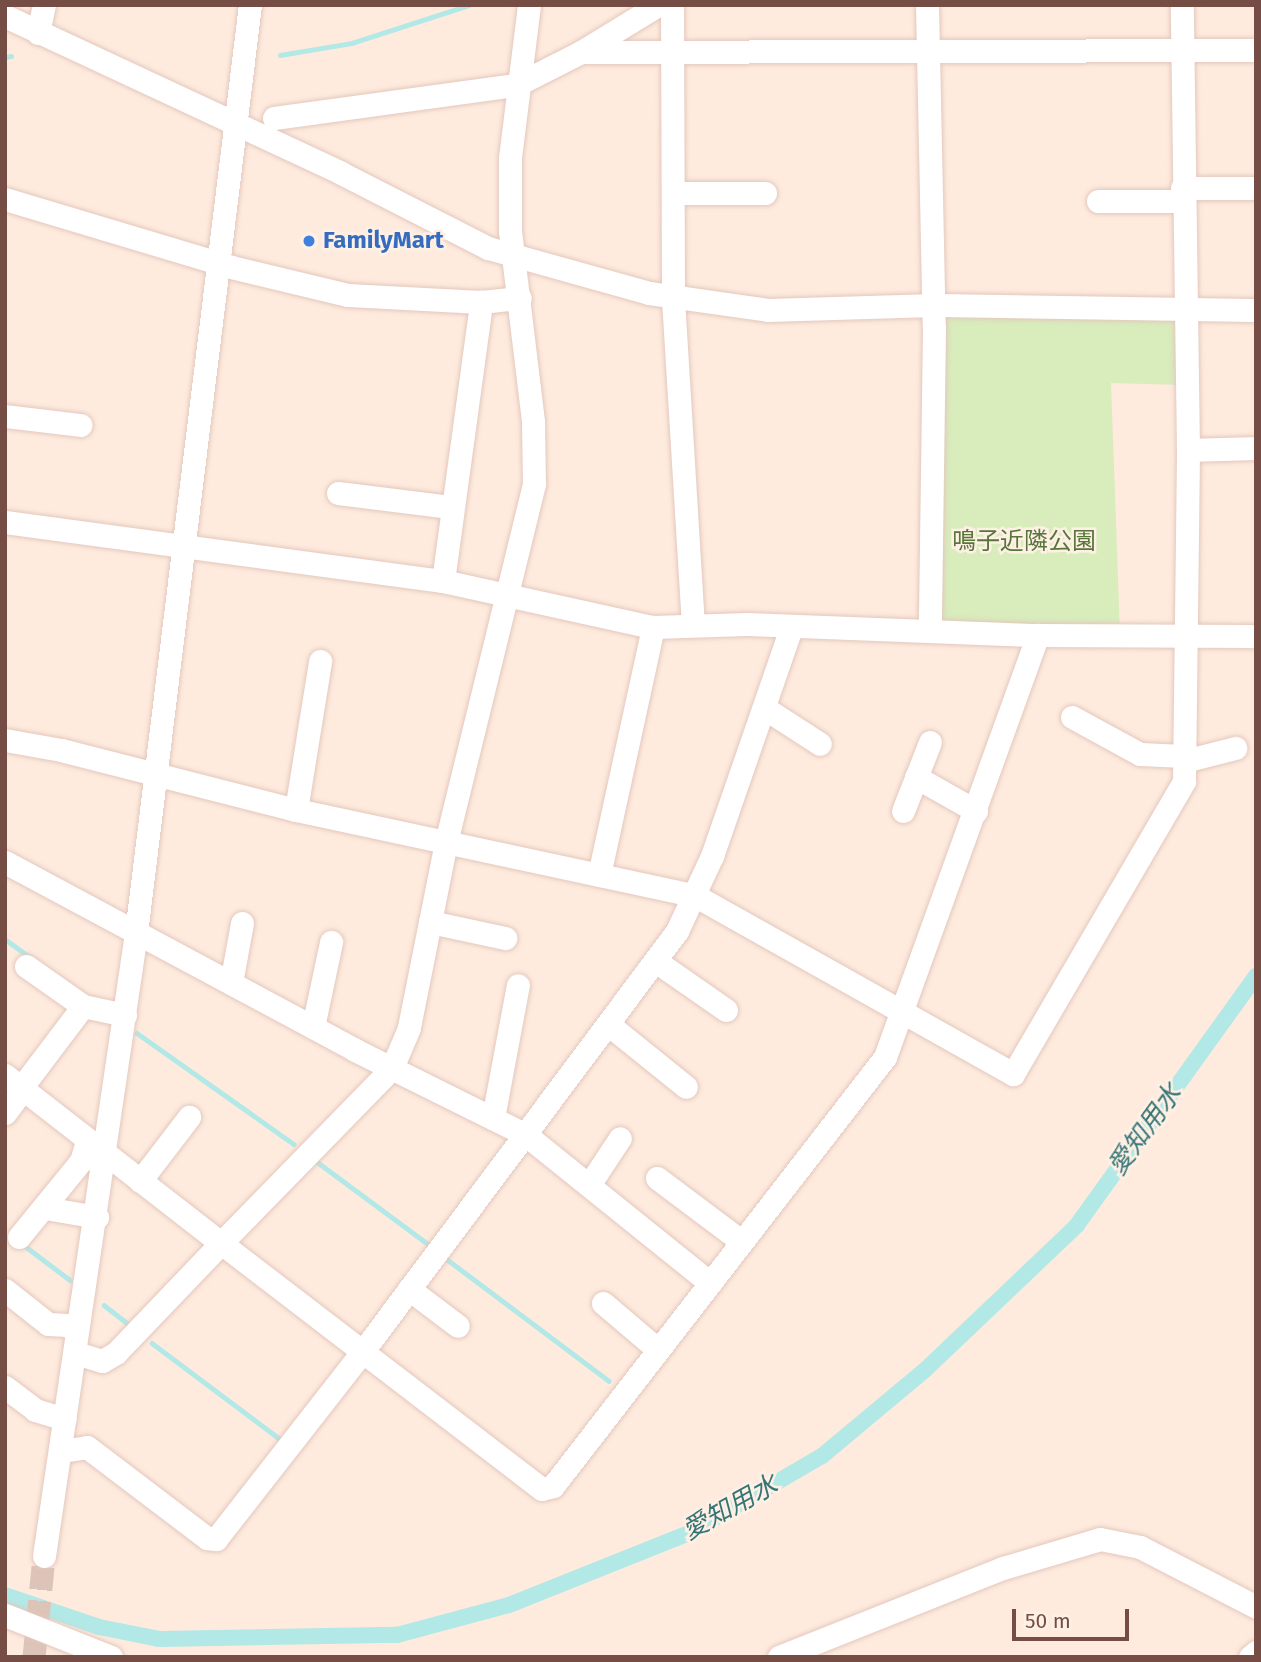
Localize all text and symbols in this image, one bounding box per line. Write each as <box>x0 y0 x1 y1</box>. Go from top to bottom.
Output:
place label: FamilyMart <box>323 227 444 255</box>
marker: FamilyMart <box>301 233 317 249</box>
park label: 鳴子近隣公園 <box>952 528 1096 556</box>
water label: 愛知用水 <box>1102 1079 1188 1181</box>
water label: 愛知用水 <box>677 1469 783 1547</box>
scale bar <box>1016 1596 1133 1640</box>
text: 50 m <box>1025 1608 1071 1634</box>

